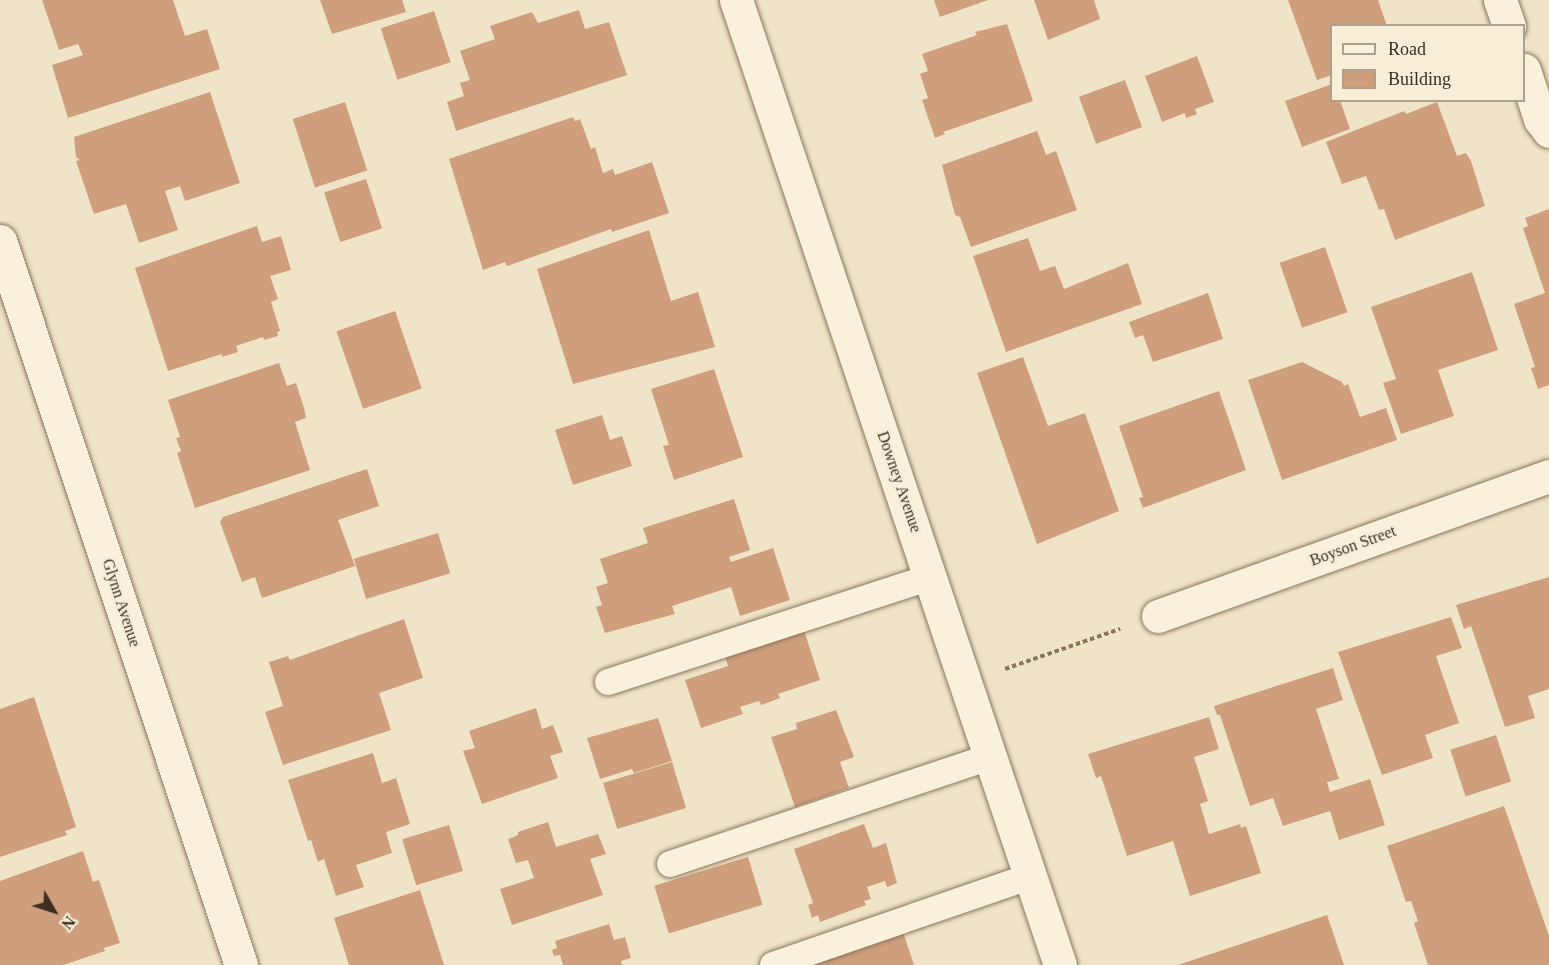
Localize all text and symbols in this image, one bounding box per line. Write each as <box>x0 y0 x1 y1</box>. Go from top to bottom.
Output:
legend <box>1330 24 1525 102</box>
text: Road <box>1388 39 1426 59</box>
text: Building <box>1388 69 1451 89</box>
street label: Downey Avenue <box>873 428 925 536</box>
street label: Boyson Street <box>1307 522 1399 570</box>
street label: Glynn Avenue <box>98 556 144 650</box>
north arrow <box>24 881 84 941</box>
text: N <box>58 913 79 932</box>

